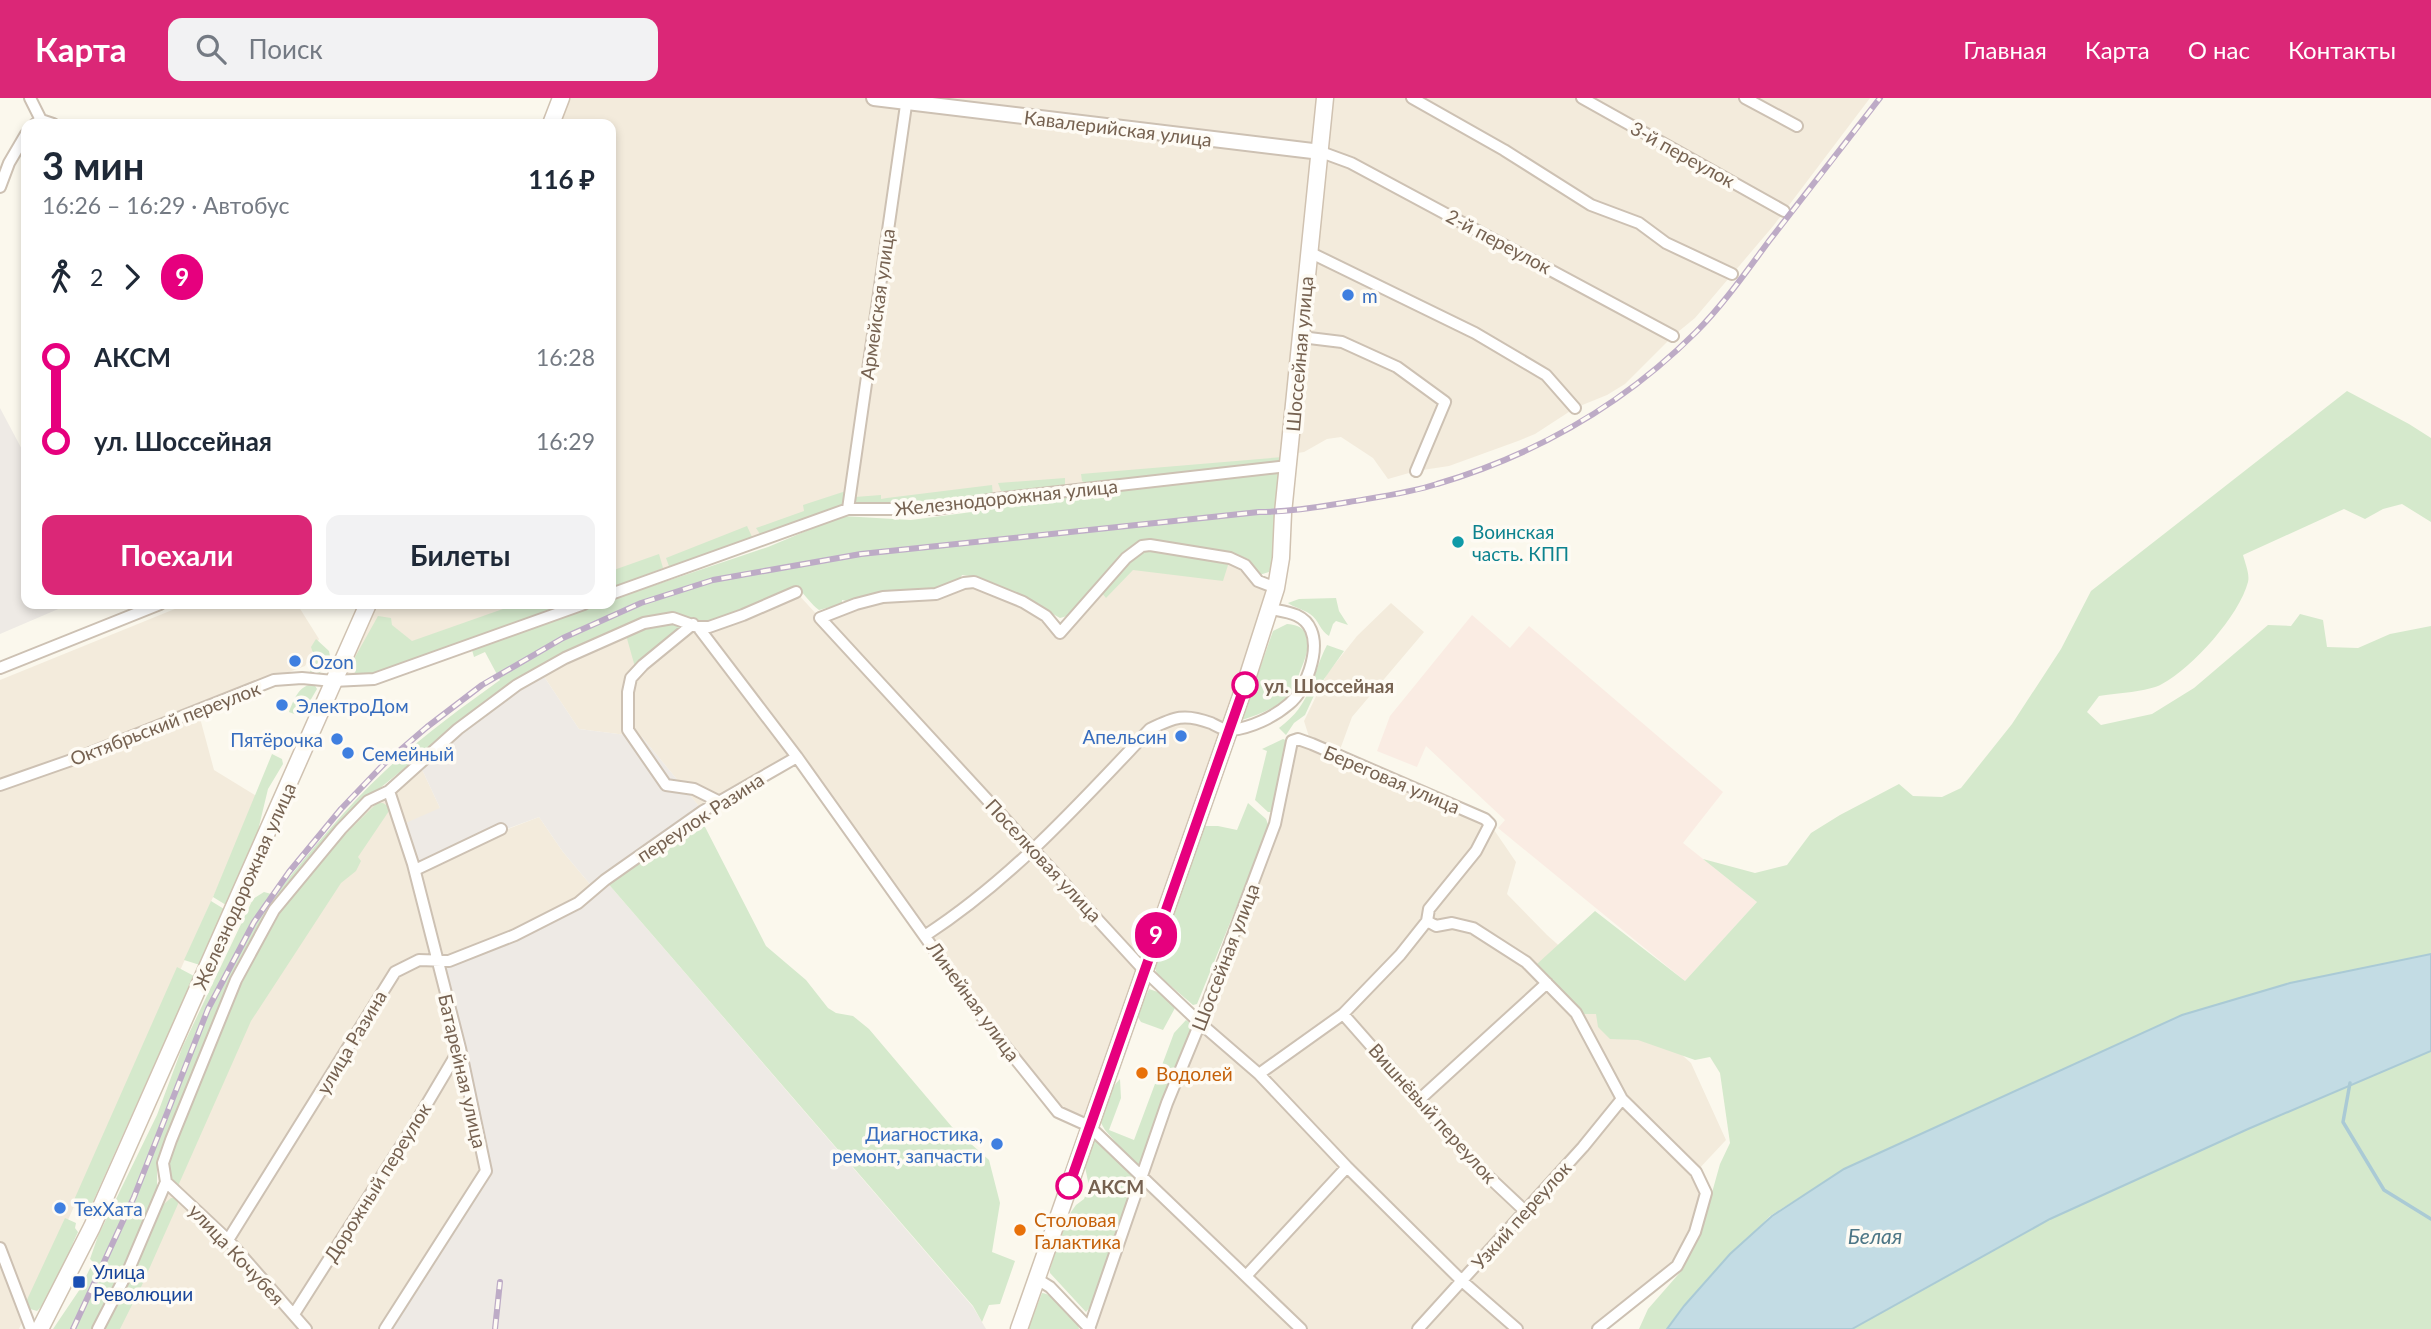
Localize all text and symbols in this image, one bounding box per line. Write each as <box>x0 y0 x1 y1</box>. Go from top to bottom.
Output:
search box <box>168 18 658 81</box>
text: Карта <box>35 29 126 69</box>
icon: search <box>192 30 230 68</box>
text: Поиск <box>248 33 323 65</box>
text: Главная <box>1963 35 2047 64</box>
text: Карта <box>2085 35 2150 64</box>
text: О нас <box>2188 35 2250 64</box>
text: Контакты <box>2288 35 2396 64</box>
street label: Кавалерийская улица <box>1023 105 1213 151</box>
street label: 3-й переулок <box>1627 116 1739 192</box>
text: 3 мин <box>42 142 144 188</box>
text: 116 ₽ <box>528 163 595 195</box>
text: 16:26 – 16:29 · Автобус <box>42 191 290 219</box>
street label: 2-й переулок <box>1443 204 1556 278</box>
street label: Армейская улица <box>855 227 899 381</box>
icon: walk <box>42 258 80 296</box>
icon: forward <box>113 258 151 296</box>
text: 9 <box>175 262 189 291</box>
text: 2 <box>90 263 103 291</box>
street label: Шоссейная улица <box>1281 275 1317 433</box>
place label: m <box>1362 284 1378 307</box>
marker: m <box>1340 287 1356 303</box>
text: АКСМ <box>94 341 171 373</box>
text: 16:28 <box>536 343 595 371</box>
text: ул. Шоссейная <box>94 425 272 457</box>
text: 16:29 <box>536 427 595 455</box>
street label: Железнодорожная улица <box>893 474 1119 520</box>
button: Поехали <box>42 515 312 595</box>
button: Билеты <box>326 515 595 595</box>
place label: Воинская часть. КПП <box>1472 520 1569 565</box>
marker: Воинская часть. КПП <box>1450 534 1466 550</box>
place label: Ozon <box>309 650 354 673</box>
marker: Ozon <box>287 653 303 669</box>
marker: ул. Шоссейная <box>1232 672 1258 698</box>
place label: ул. Шоссейная <box>1264 674 1394 697</box>
street label: Октябрьский переулок <box>67 676 263 770</box>
place label: ЭлектроДом <box>296 694 409 717</box>
marker: ЭлектроДом <box>274 697 290 713</box>
place label: Апельсин <box>1083 725 1167 748</box>
place label: Пятёрочка <box>230 728 323 751</box>
marker: Апельсин <box>1173 728 1189 744</box>
marker: Пятёрочка <box>329 731 345 747</box>
street label: Береговая улица <box>1320 740 1464 818</box>
place label: Семейный <box>362 742 454 765</box>
marker: Семейный <box>340 745 356 761</box>
street label: переулок Разина <box>632 767 768 867</box>
street label: Железнодорожная улица <box>188 779 300 993</box>
street label: Поселковая улица <box>981 794 1107 926</box>
street label: Шоссейная улица <box>1186 880 1264 1034</box>
line badge: 9 <box>1133 912 1179 958</box>
text: 9 <box>1149 920 1163 949</box>
street label: Линейная улица <box>922 936 1025 1065</box>
street label: улица Разина <box>311 986 391 1098</box>
street label: Батарейная улица <box>434 992 492 1150</box>
street label: Вишнёвый переулок <box>1364 1038 1502 1188</box>
place label: Водолей <box>1156 1062 1233 1085</box>
marker: Водолей <box>1134 1065 1150 1081</box>
street label: Дорожный переулок <box>319 1098 435 1266</box>
place label: Диагностика, ремонт, запчасти <box>832 1122 983 1167</box>
marker: Диагностика, ремонт, запчасти <box>989 1136 1005 1152</box>
street label: Узкий переулок <box>1466 1156 1576 1274</box>
marker: АКСМ <box>1056 1173 1082 1199</box>
place label: АКСМ <box>1087 1175 1144 1198</box>
place label: ТехХата <box>74 1197 143 1220</box>
street label: улица Кочубея <box>184 1199 290 1309</box>
marker: ТехХата <box>52 1200 68 1216</box>
place label: Столовая Галактика <box>1034 1208 1121 1253</box>
marker: Столовая Галактика <box>1012 1222 1028 1238</box>
water label: Белая <box>1848 1223 1902 1248</box>
place label: Улица Революции <box>93 1260 193 1305</box>
marker: Улица Революции <box>71 1274 87 1290</box>

